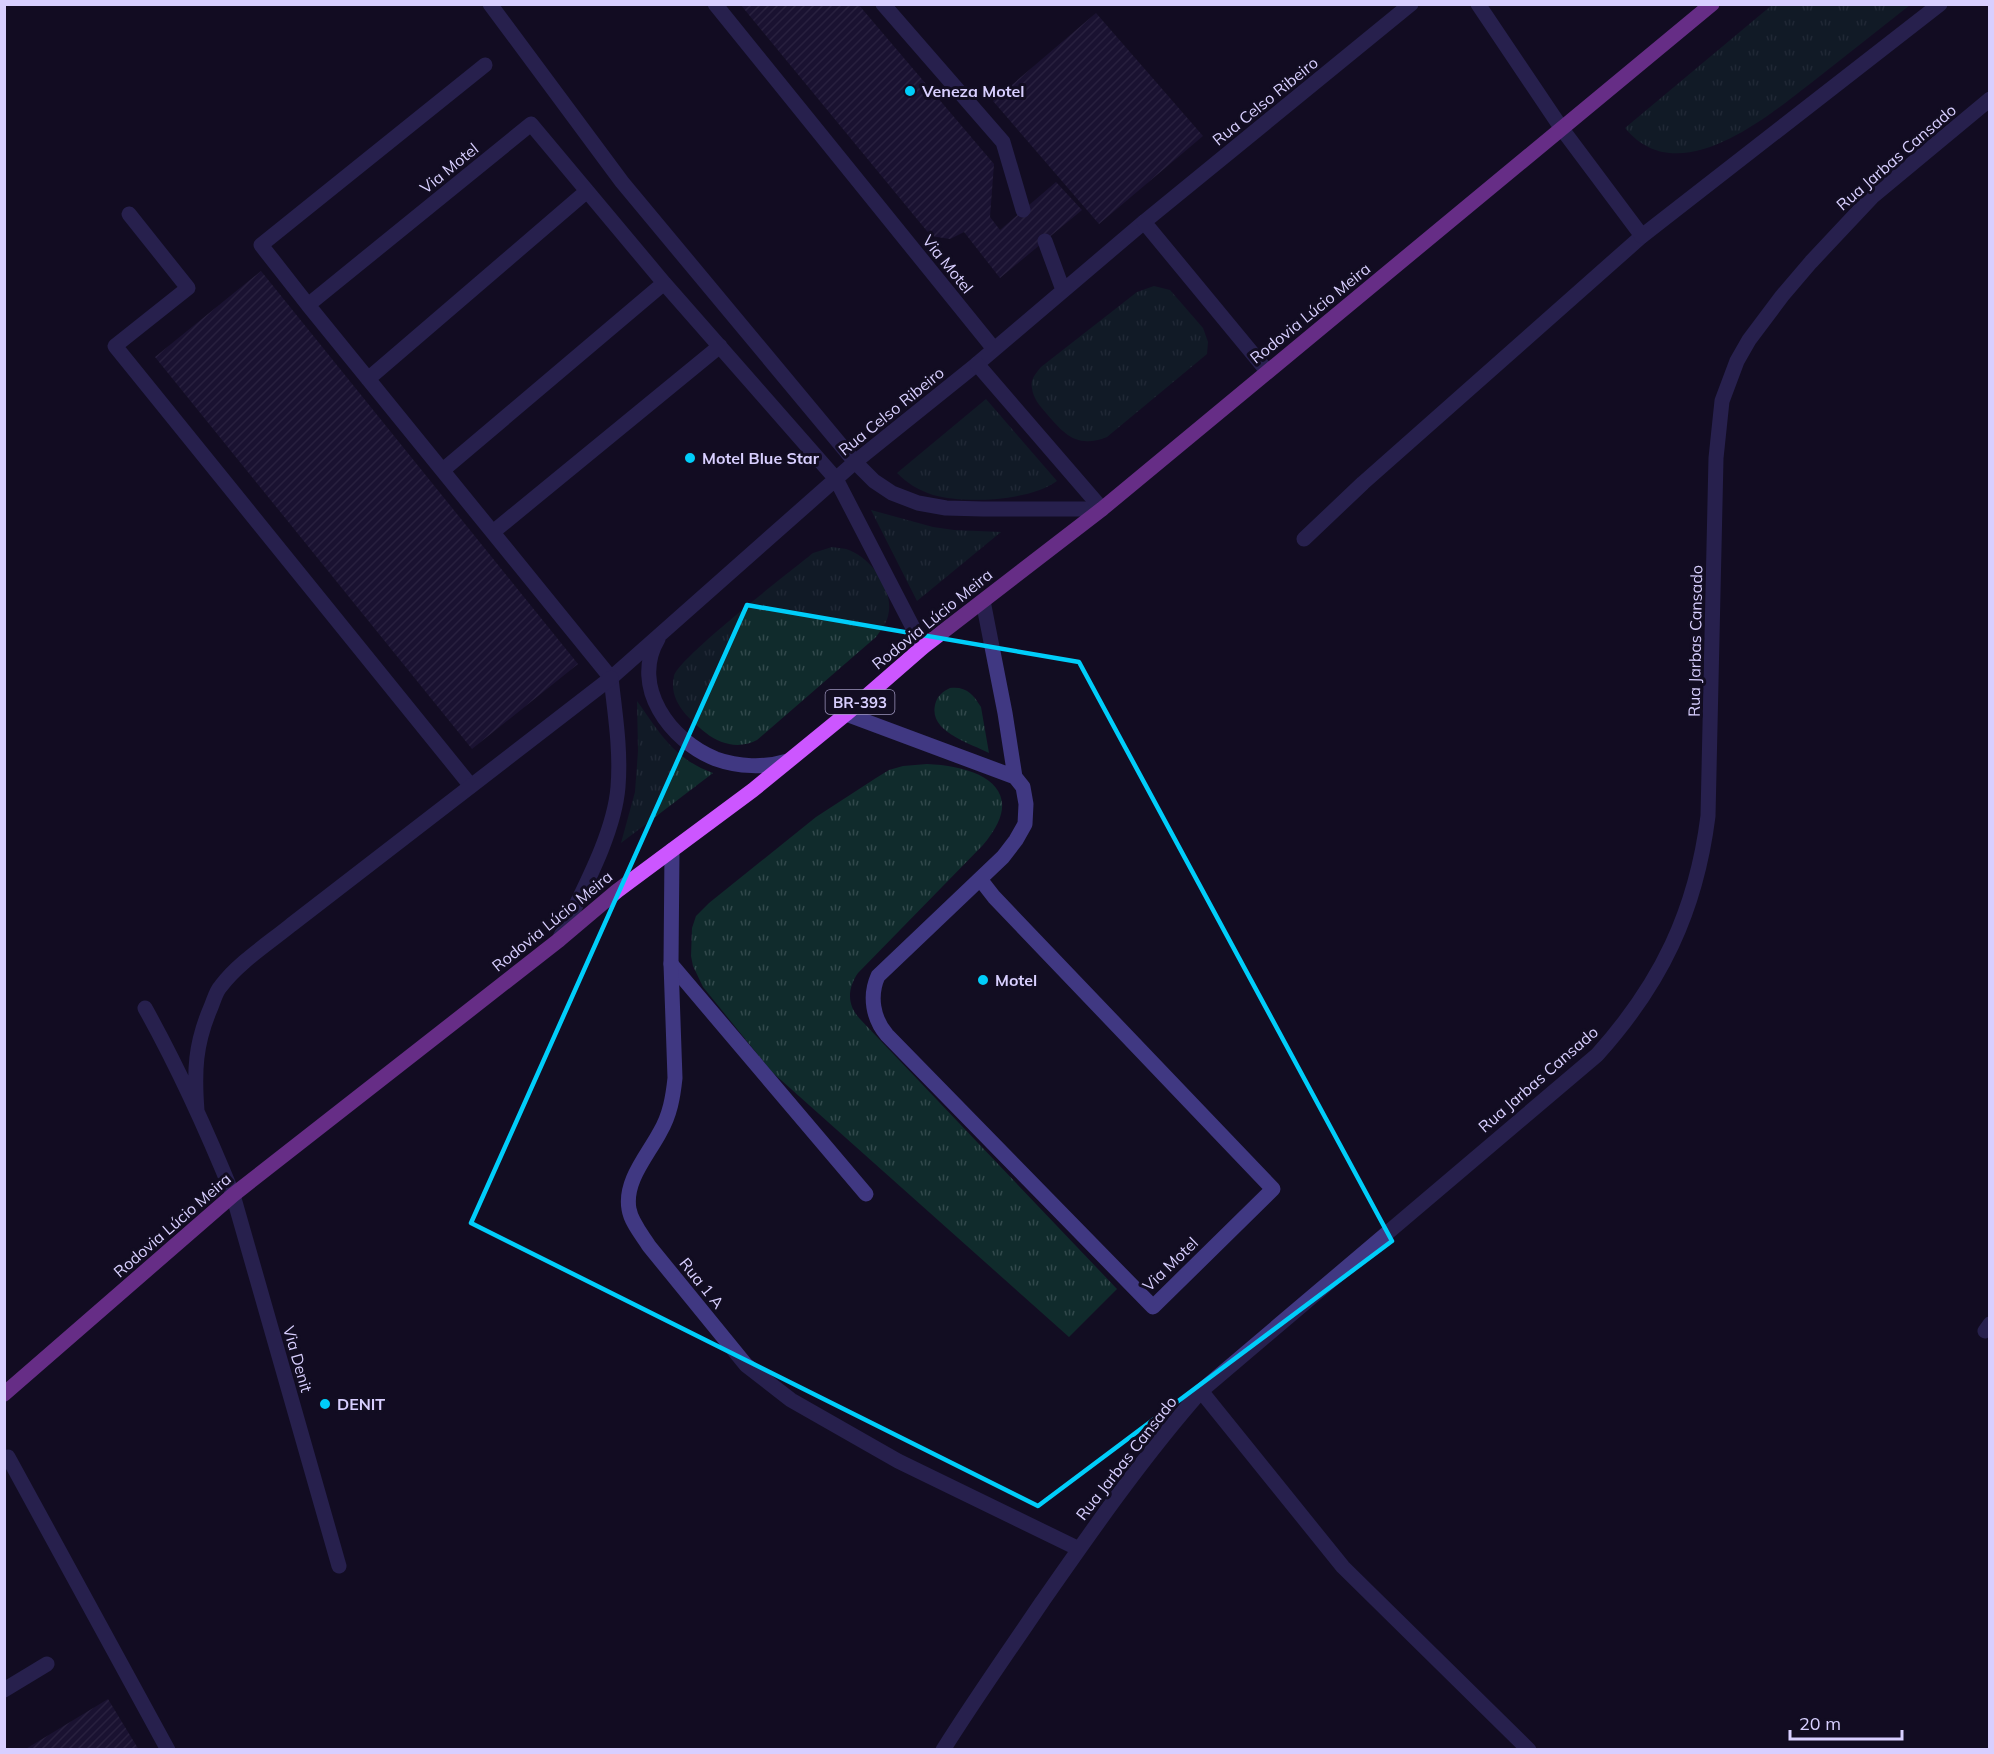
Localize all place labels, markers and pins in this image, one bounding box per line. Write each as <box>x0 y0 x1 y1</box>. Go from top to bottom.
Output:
place label: Veneza Motel <box>921 81 1024 101</box>
marker: Veneza Motel <box>903 84 917 98</box>
place label: Motel Blue Star <box>702 448 820 468</box>
marker: Motel Blue Star <box>683 451 697 465</box>
place label: Motel <box>995 970 1037 990</box>
marker: Motel <box>976 973 990 987</box>
place label: DENIT <box>337 1394 385 1414</box>
marker: DENIT <box>318 1397 332 1411</box>

